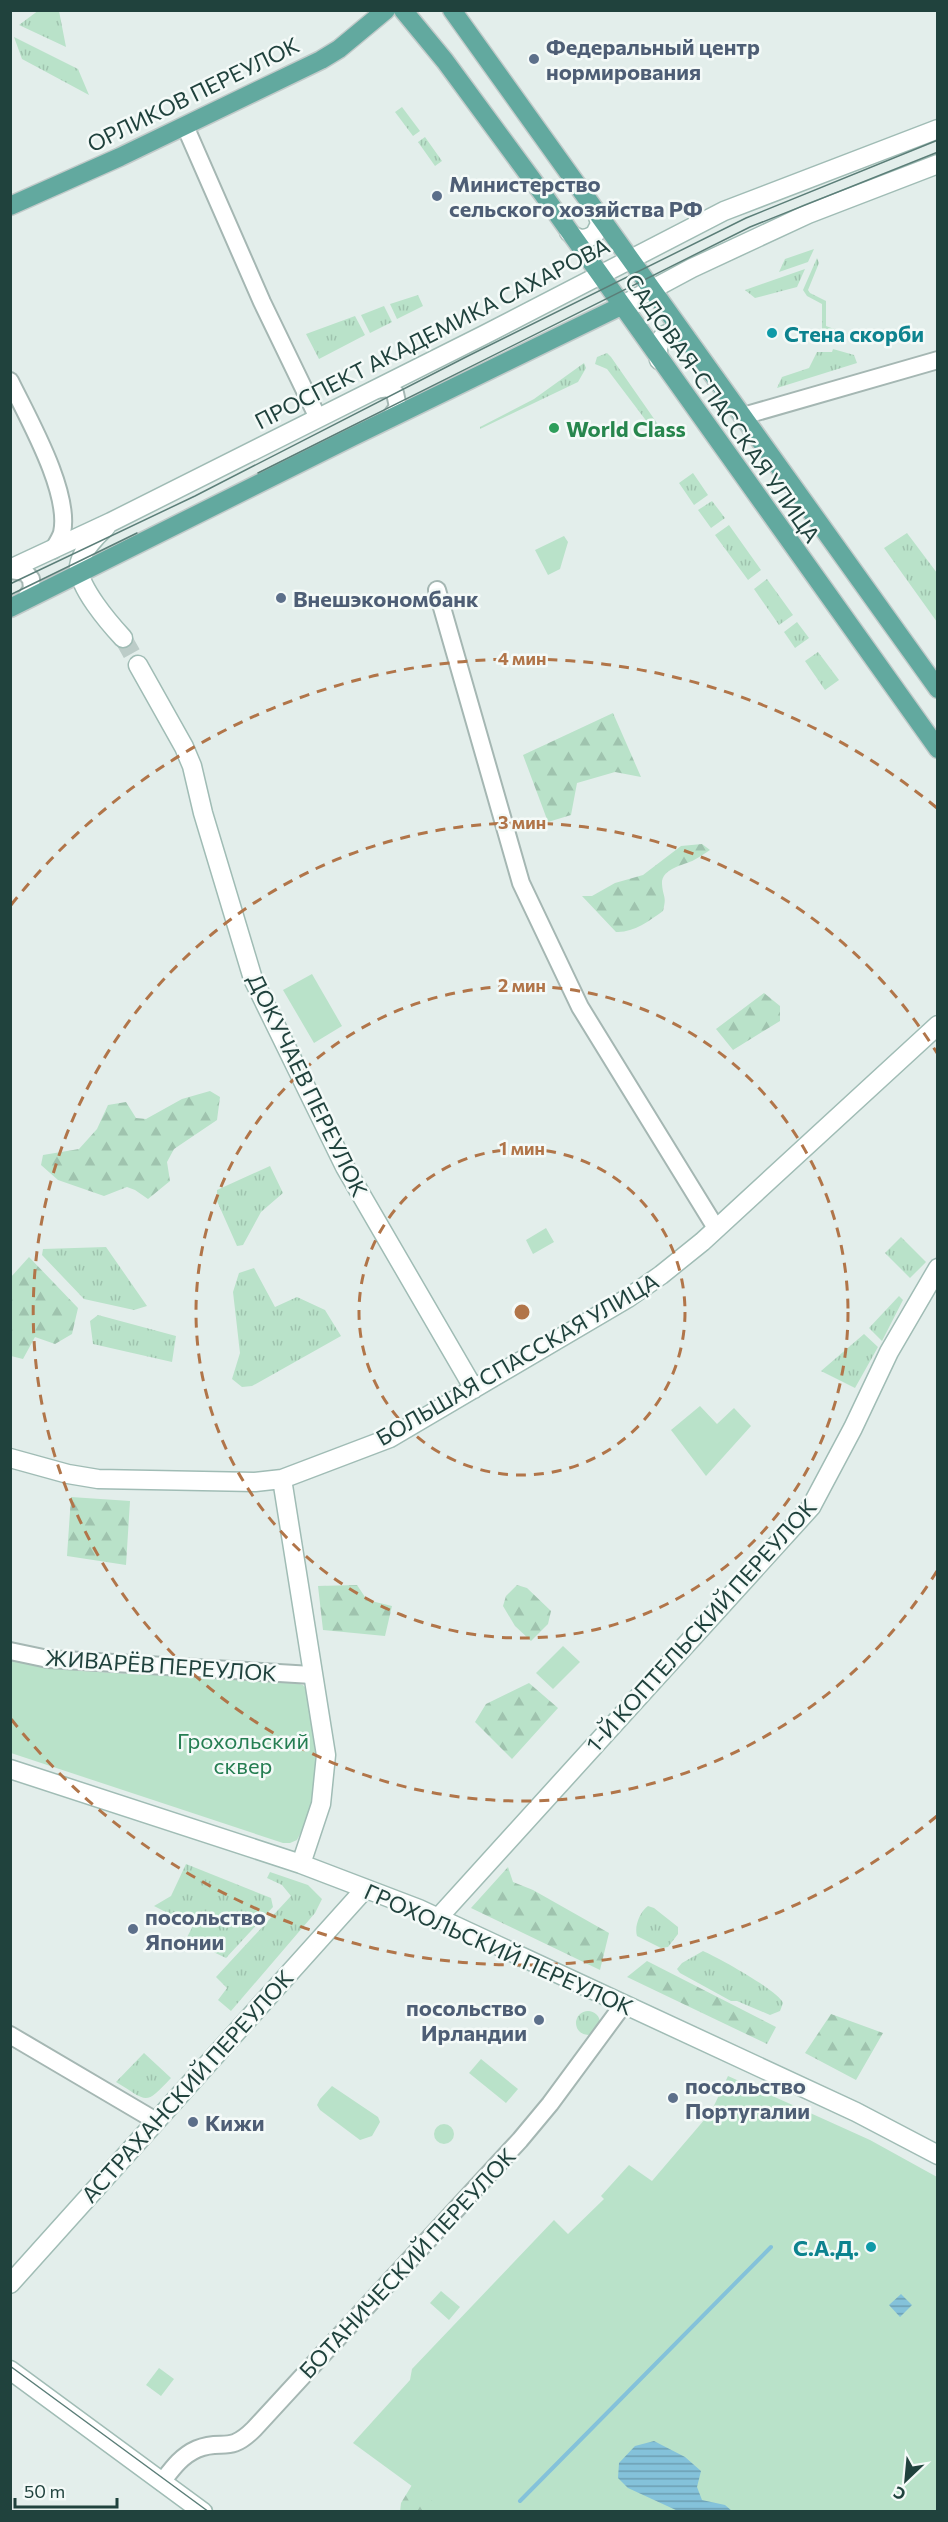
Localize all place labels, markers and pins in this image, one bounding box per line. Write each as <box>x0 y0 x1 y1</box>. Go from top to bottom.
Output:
place label: Федеральный центр нормирования <box>546 33 760 85</box>
marker: Федеральный центр нормирования <box>527 52 541 66</box>
place label: Министерство сельского хозяйства РФ <box>449 170 703 222</box>
marker: Министерство сельского хозяйства РФ <box>430 189 444 203</box>
place label: Стена скорби <box>784 320 924 347</box>
marker: Стена скорби <box>765 326 779 340</box>
place label: World Class <box>566 415 686 442</box>
marker: World Class <box>547 421 561 435</box>
place label: Внешэкономбанк <box>293 585 479 612</box>
marker: Внешэкономбанк <box>274 591 288 605</box>
centre of rings <box>512 1302 532 1322</box>
place label: посольство Японии <box>145 1903 266 1955</box>
marker: посольство Японии <box>126 1922 140 1936</box>
place label: посольство Ирландии <box>406 1994 527 2046</box>
marker: посольство Ирландии <box>532 2013 546 2027</box>
place label: посольство Португалии <box>685 2072 810 2124</box>
marker: посольство Португалии <box>666 2091 680 2105</box>
place label: Кижи <box>205 2109 265 2136</box>
marker: Кижи <box>186 2115 200 2129</box>
place label: С.А.Д. <box>793 2234 859 2261</box>
marker: С.А.Д. <box>864 2240 878 2254</box>

